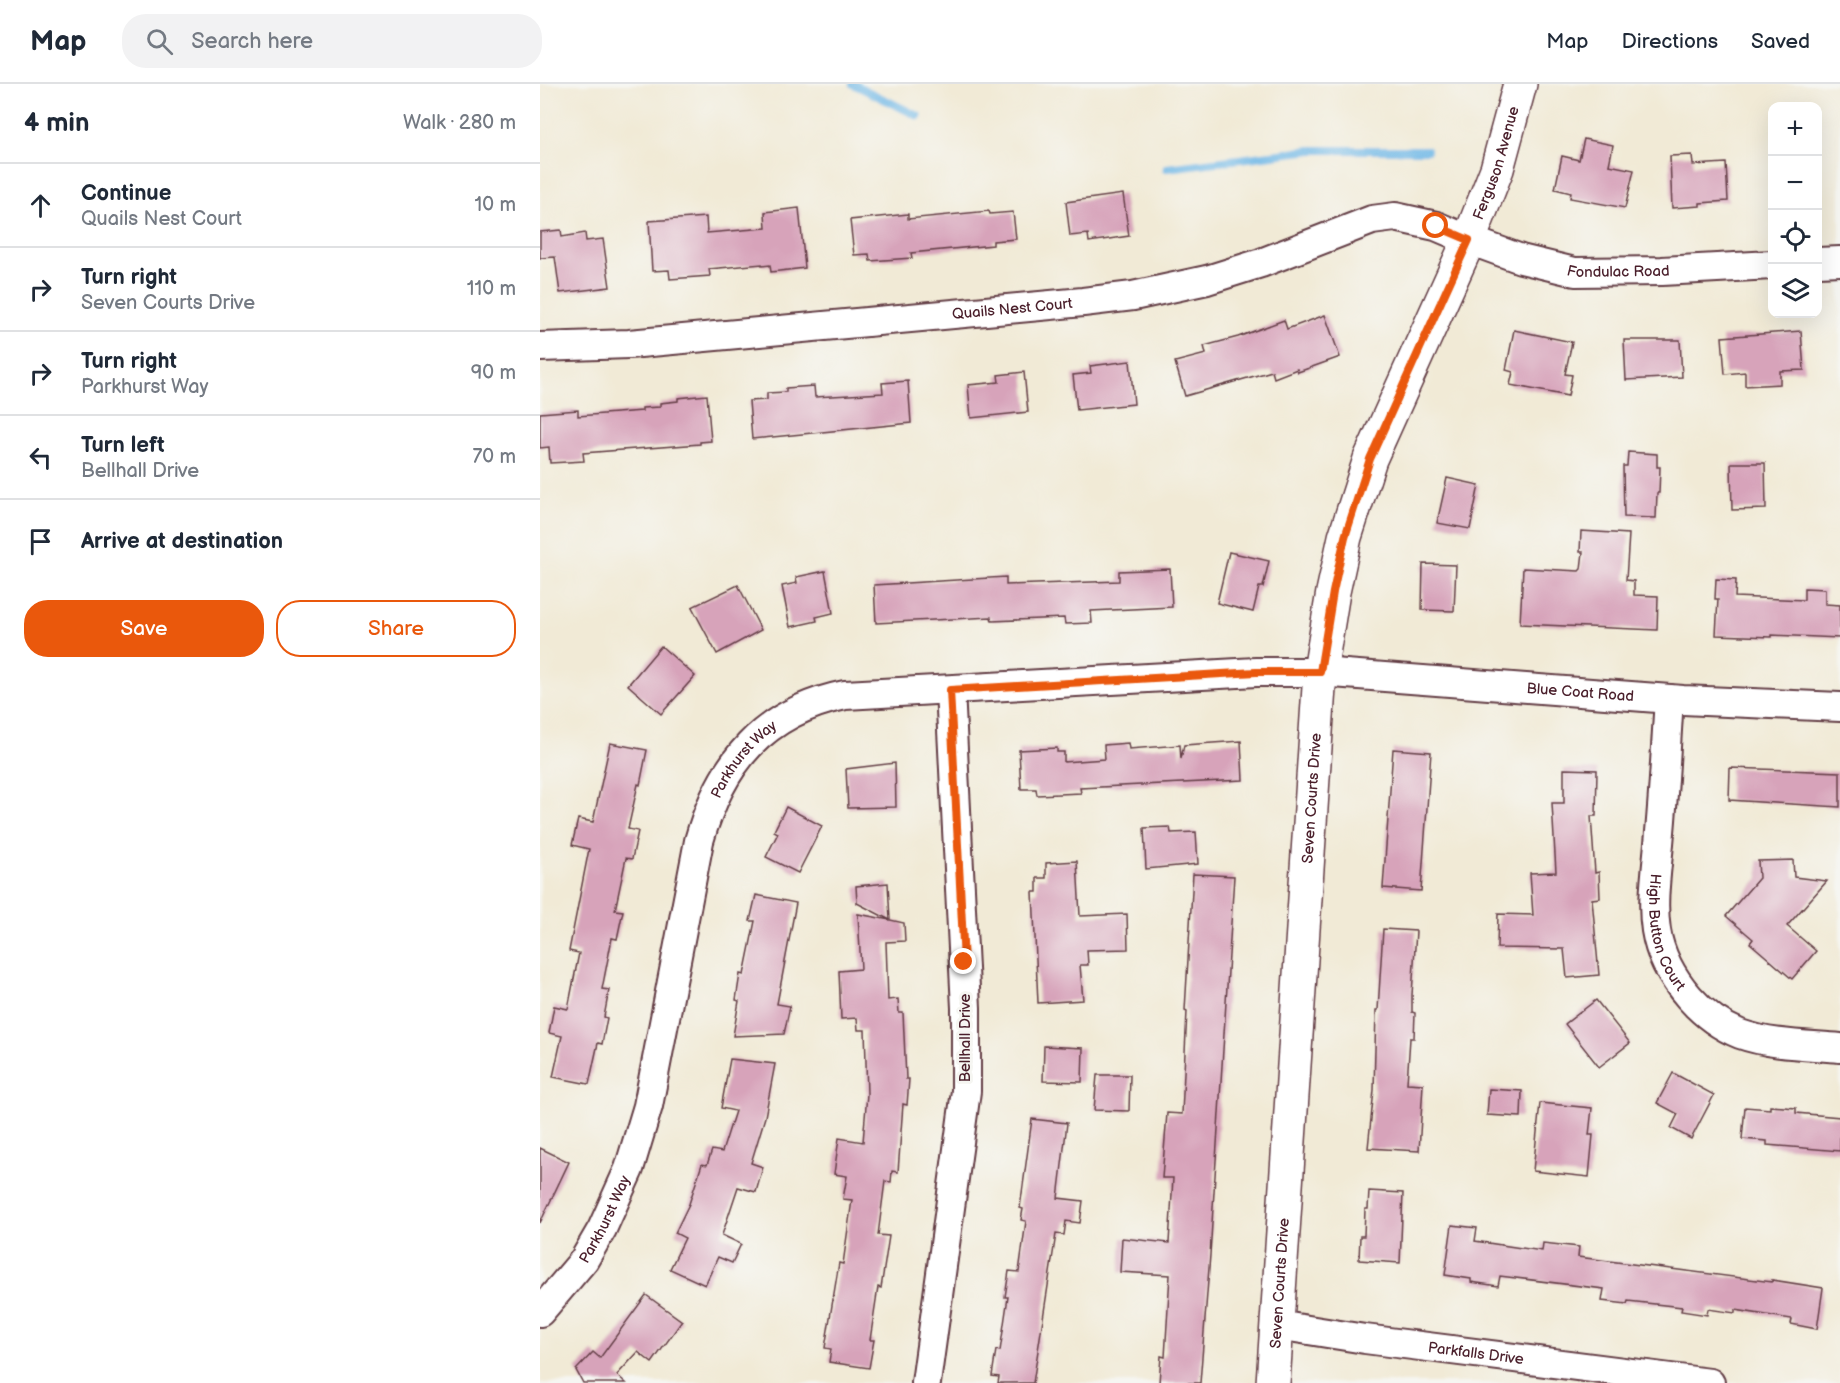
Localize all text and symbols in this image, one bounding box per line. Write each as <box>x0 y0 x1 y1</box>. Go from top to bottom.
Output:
search box <box>122 14 542 68</box>
text: Map <box>30 25 86 58</box>
icon: search <box>143 25 176 58</box>
text: Search here <box>191 28 313 55</box>
text: Map <box>1546 29 1589 54</box>
text: Directions <box>1622 29 1718 54</box>
text: Saved <box>1751 29 1810 54</box>
map controls <box>1768 102 1822 318</box>
button: + <box>1768 102 1822 156</box>
street label: Ferguson Avenue <box>1469 104 1524 223</box>
text: 4 min <box>24 108 89 139</box>
text: Walk · 280 m <box>403 111 516 135</box>
button: − <box>1768 156 1822 210</box>
text: Continue <box>81 180 171 207</box>
icon: ahead <box>24 189 57 222</box>
text: 10 m <box>475 193 516 217</box>
text: Quails Nest Court <box>81 207 242 231</box>
button: locate <box>1768 210 1822 264</box>
route start <box>1422 212 1448 238</box>
street label: Fondulac Road <box>1565 261 1670 282</box>
text: Turn right <box>81 264 177 291</box>
button: layers <box>1768 264 1822 318</box>
icon: right <box>24 273 57 306</box>
text: 110 m <box>467 277 516 301</box>
text: Seven Courts Drive <box>81 291 255 315</box>
street label: Quails Nest Court <box>951 294 1074 324</box>
text: Turn right <box>81 348 177 375</box>
icon: right <box>24 357 57 390</box>
text: 90 m <box>471 361 516 385</box>
text: Parkhurst Way <box>81 375 209 399</box>
text: Turn left <box>81 432 165 459</box>
icon: left <box>24 441 57 474</box>
text: 70 m <box>472 445 516 469</box>
text: Bellhall Drive <box>81 459 199 483</box>
icon: arrive <box>24 525 57 558</box>
text: Arrive at destination <box>81 528 283 555</box>
button: Save <box>24 600 264 657</box>
button: Share <box>276 600 516 657</box>
street label: Blue Coat Road <box>1526 679 1635 706</box>
street label: Parkhurst Way <box>707 716 781 801</box>
street label: Seven Courts Drive <box>1298 732 1326 864</box>
street label: High Button Court <box>1644 873 1690 995</box>
route end <box>950 948 976 974</box>
street label: Bellhall Drive <box>956 994 975 1082</box>
street label: Parkhurst Way <box>575 1172 635 1267</box>
street label: Seven Courts Drive <box>1266 1217 1294 1349</box>
street label: Parkfalls Drive <box>1427 1338 1525 1369</box>

